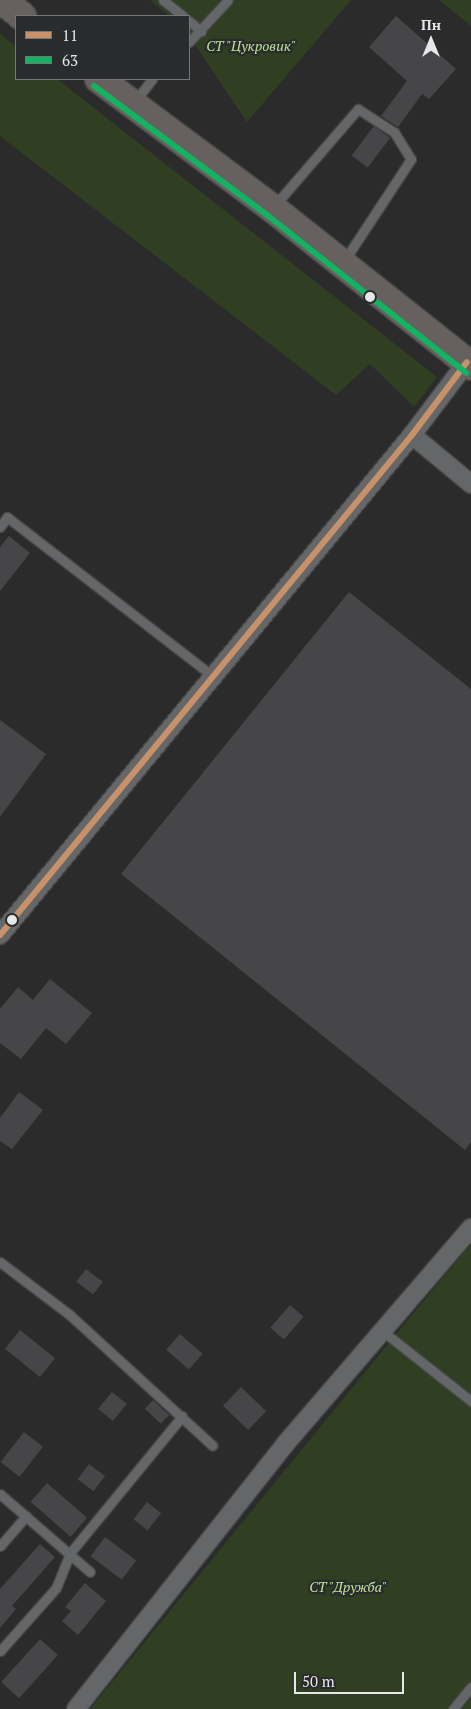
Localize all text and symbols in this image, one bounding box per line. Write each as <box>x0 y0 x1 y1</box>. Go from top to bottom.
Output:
legend <box>15 15 190 80</box>
north arrow <box>406 15 456 65</box>
text: Пн <box>421 15 441 34</box>
text: 11 <box>62 25 78 45</box>
park label: СТ "Цукровик" <box>206 38 296 54</box>
text: 63 <box>62 50 78 70</box>
unlabelled marker <box>365 292 375 302</box>
unlabelled marker <box>7 915 17 925</box>
park label: СТ "Дружба" <box>309 1579 387 1595</box>
scale bar <box>296 1662 406 1694</box>
text: 50 m <box>302 1671 335 1691</box>

